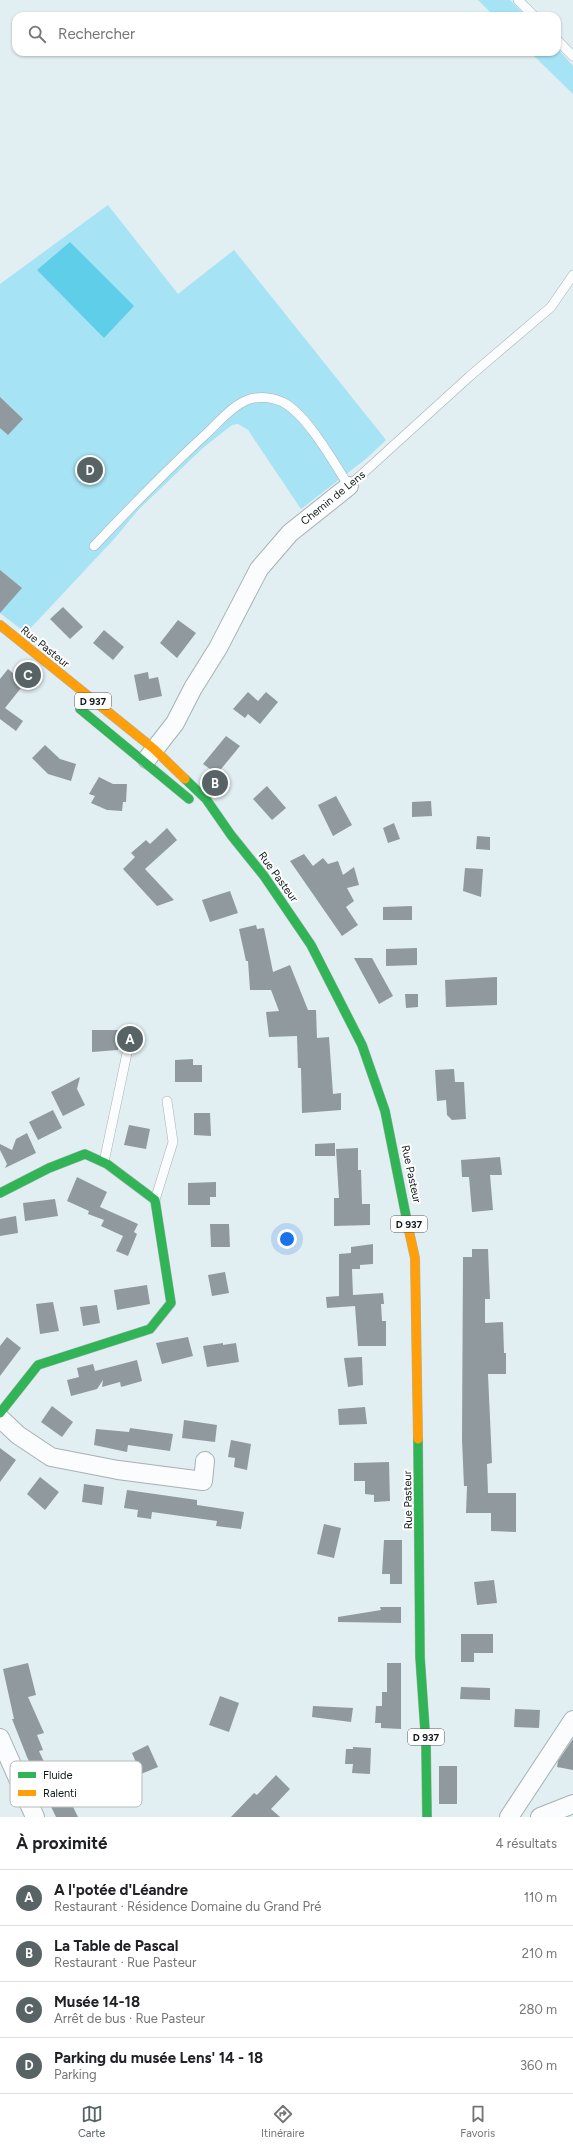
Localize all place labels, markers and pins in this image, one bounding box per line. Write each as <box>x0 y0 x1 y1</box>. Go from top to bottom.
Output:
pin: D <box>77 455 103 485</box>
pin: C <box>15 660 41 690</box>
pin: B <box>202 768 228 798</box>
pin: A <box>117 1024 143 1054</box>

